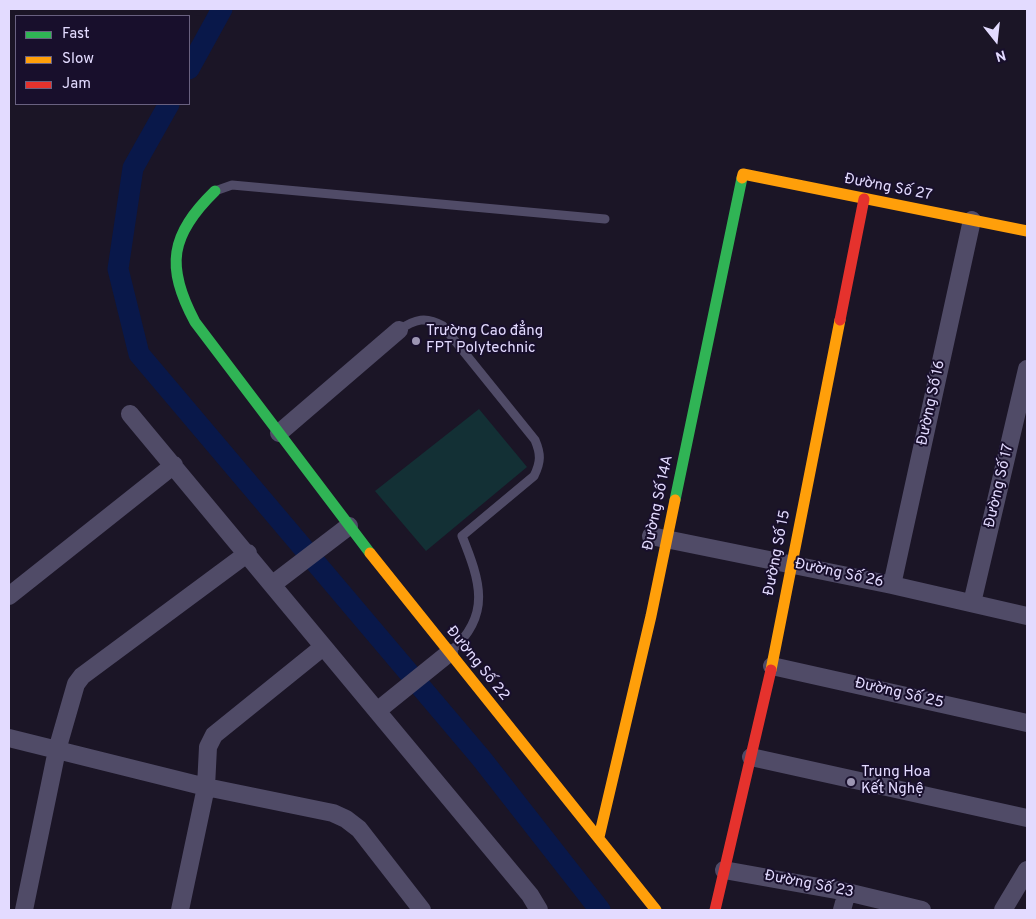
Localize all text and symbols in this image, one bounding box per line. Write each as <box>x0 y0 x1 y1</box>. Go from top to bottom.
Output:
legend <box>15 15 190 105</box>
north arrow <box>971 15 1021 65</box>
text: Fast <box>62 25 90 44</box>
text: N <box>993 45 1007 64</box>
text: Slow <box>62 50 94 69</box>
text: Jam <box>62 75 91 94</box>
street label: Đường Số 27 <box>843 171 933 205</box>
place label: Trường Cao đẳng FPT Polytechnic <box>426 323 543 358</box>
marker: Trường Cao đẳng FPT Polytechnic <box>410 335 422 347</box>
street label: Đường Số 16 <box>914 359 950 447</box>
street label: Đường Số 17 <box>982 442 1018 530</box>
street label: Đường Số 14A <box>640 454 678 552</box>
street label: Đường Số 15 <box>761 509 795 597</box>
street label: Đường Số 26 <box>793 556 885 592</box>
street label: Đường Số 22 <box>442 623 512 705</box>
street label: Đường Số 25 <box>853 675 945 713</box>
place label: Trung Hoa Kết Nghệ <box>861 764 930 799</box>
marker: Trung Hoa Kết Nghệ <box>845 776 857 788</box>
street label: Đường Số 23 <box>763 868 855 902</box>

